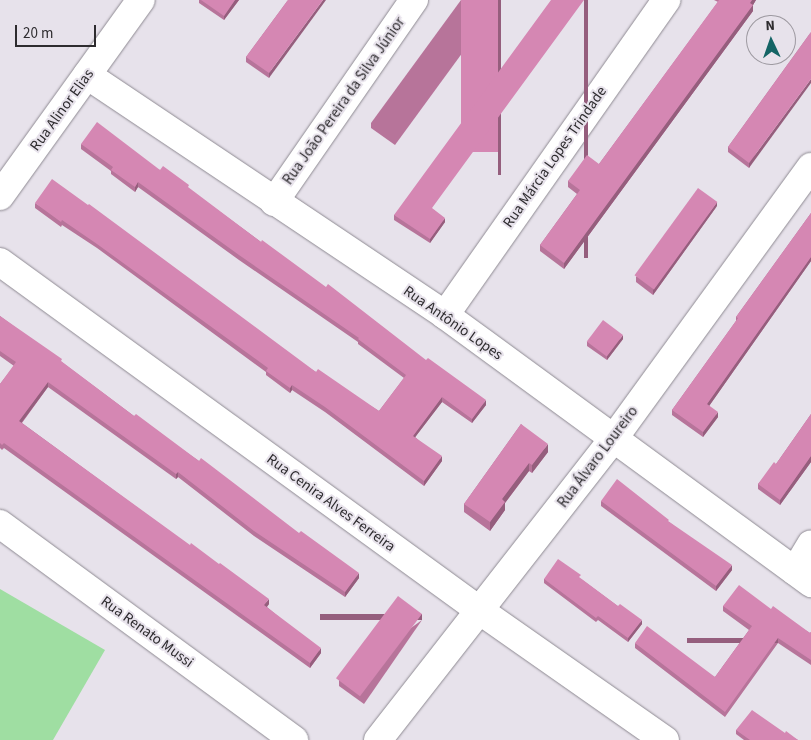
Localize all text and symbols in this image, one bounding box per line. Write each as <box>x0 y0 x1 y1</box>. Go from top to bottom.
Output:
street label: Rua João Pereira da Silva Júnior <box>279 14 409 188</box>
scale bar <box>18 15 99 47</box>
north arrow <box>746 15 796 65</box>
text: N <box>765 16 775 36</box>
text: 20 m <box>23 23 53 44</box>
street label: Rua Alinor Elias <box>26 66 98 154</box>
street label: Rua Márcia Lopes Trindade <box>499 83 611 231</box>
street label: Rua Antônio Lopes <box>400 282 506 364</box>
street label: Rua Álvaro Loureiro <box>554 403 642 511</box>
street label: Rua Cenira Alves Ferreira <box>263 450 399 556</box>
street label: Rua Renato Mussi <box>97 592 197 672</box>

